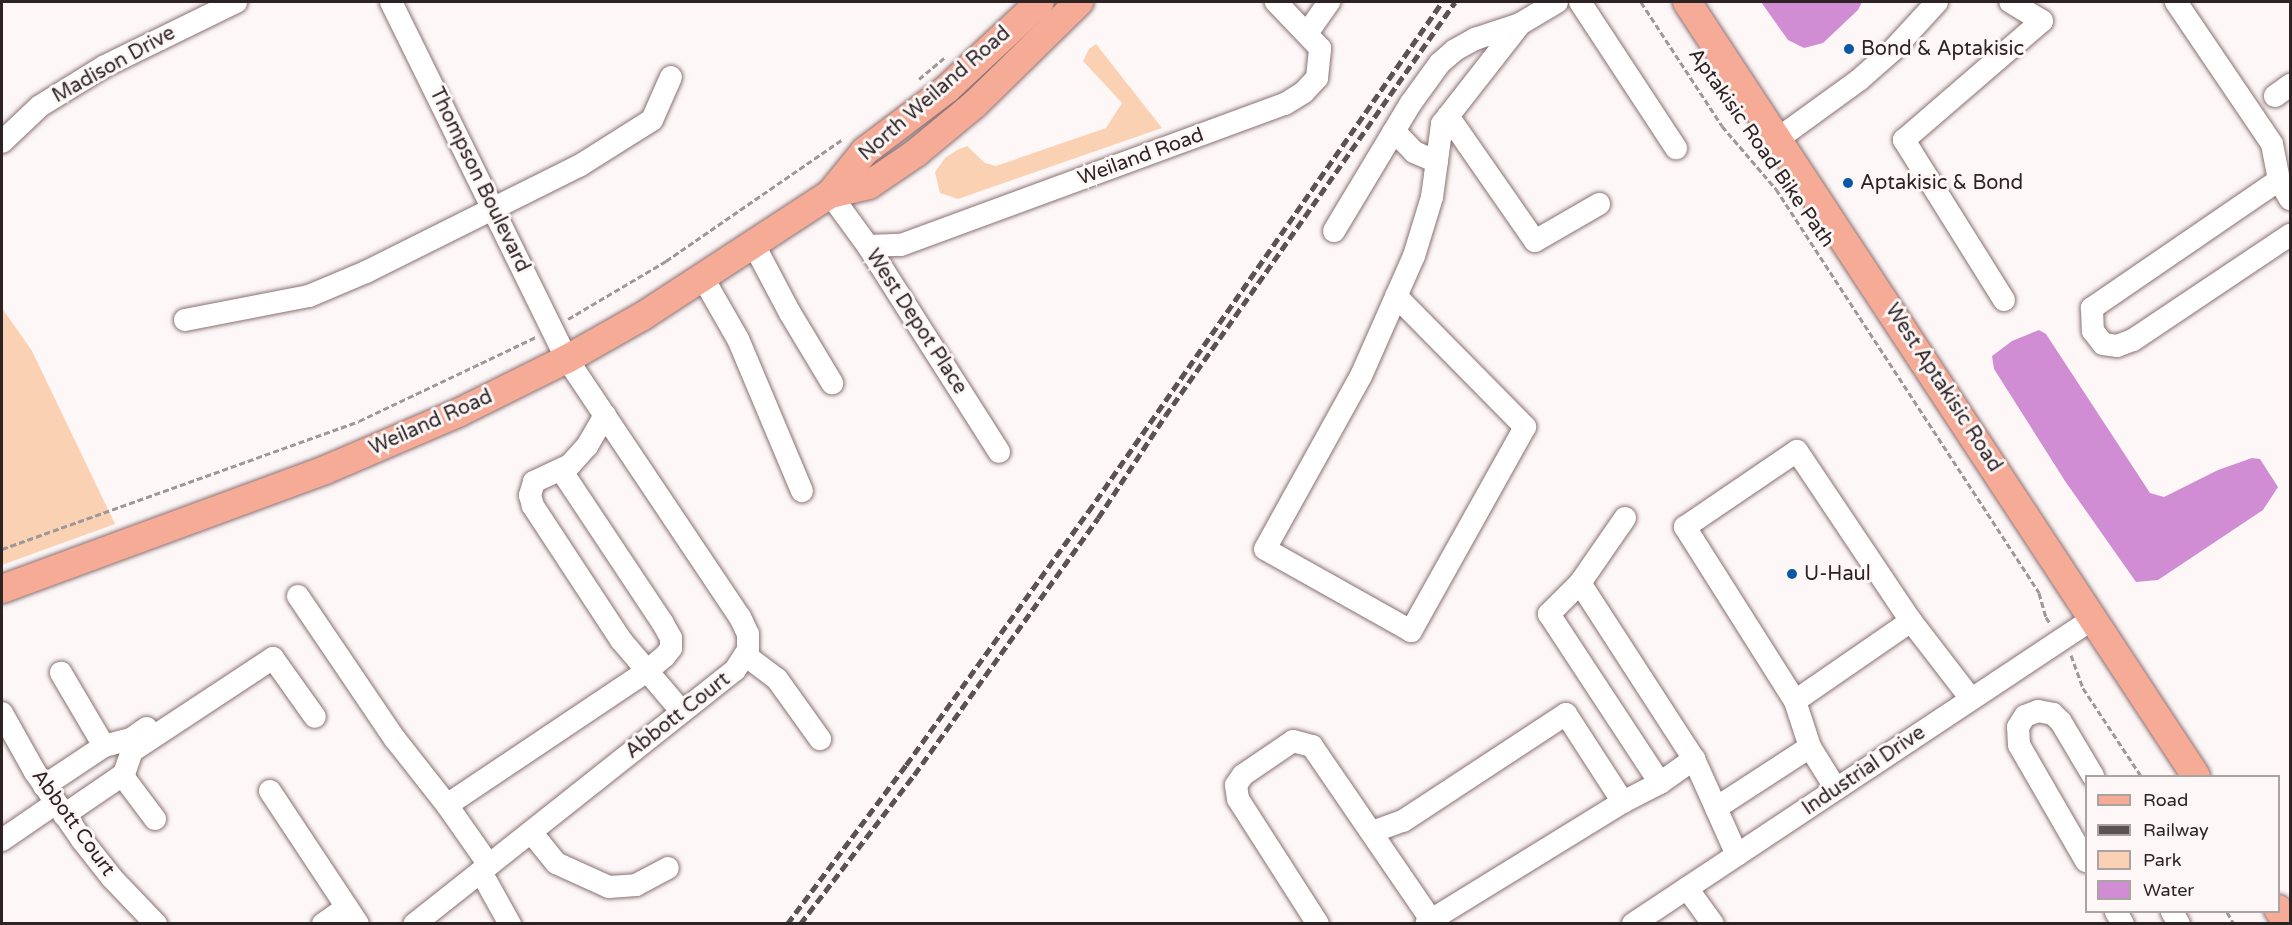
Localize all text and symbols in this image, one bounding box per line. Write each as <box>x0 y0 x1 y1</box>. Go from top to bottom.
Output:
street label: Madison Drive <box>48 21 180 109</box>
street label: North Weiland Road <box>854 22 1016 166</box>
place label: Bond & Aptakisic <box>1861 37 2024 61</box>
marker: Bond & Aptakisic <box>1842 42 1856 56</box>
street label: Aptakisic Road Bike Path <box>1683 44 1839 252</box>
street label: Thompson Boulevard <box>424 84 534 276</box>
street label: Weiland Road <box>1075 123 1207 191</box>
place label: Aptakisic & Bond <box>1860 171 2023 195</box>
marker: Aptakisic & Bond <box>1841 176 1855 190</box>
street label: West Depot Place <box>860 245 972 399</box>
street label: West Aptakisic Road <box>1880 299 2006 477</box>
street label: Weiland Road <box>366 385 496 461</box>
place label: U-Haul <box>1804 562 1871 586</box>
marker: U-Haul <box>1785 567 1799 581</box>
street label: Abbott Court <box>621 668 735 764</box>
street label: Industrial Drive <box>1798 721 1930 821</box>
street label: Abbott Court <box>26 765 120 881</box>
legend <box>2085 775 2280 913</box>
text: Road <box>2143 789 2188 811</box>
text: Railway <box>2143 819 2209 841</box>
text: Park <box>2143 849 2181 871</box>
text: Water <box>2143 879 2194 901</box>

